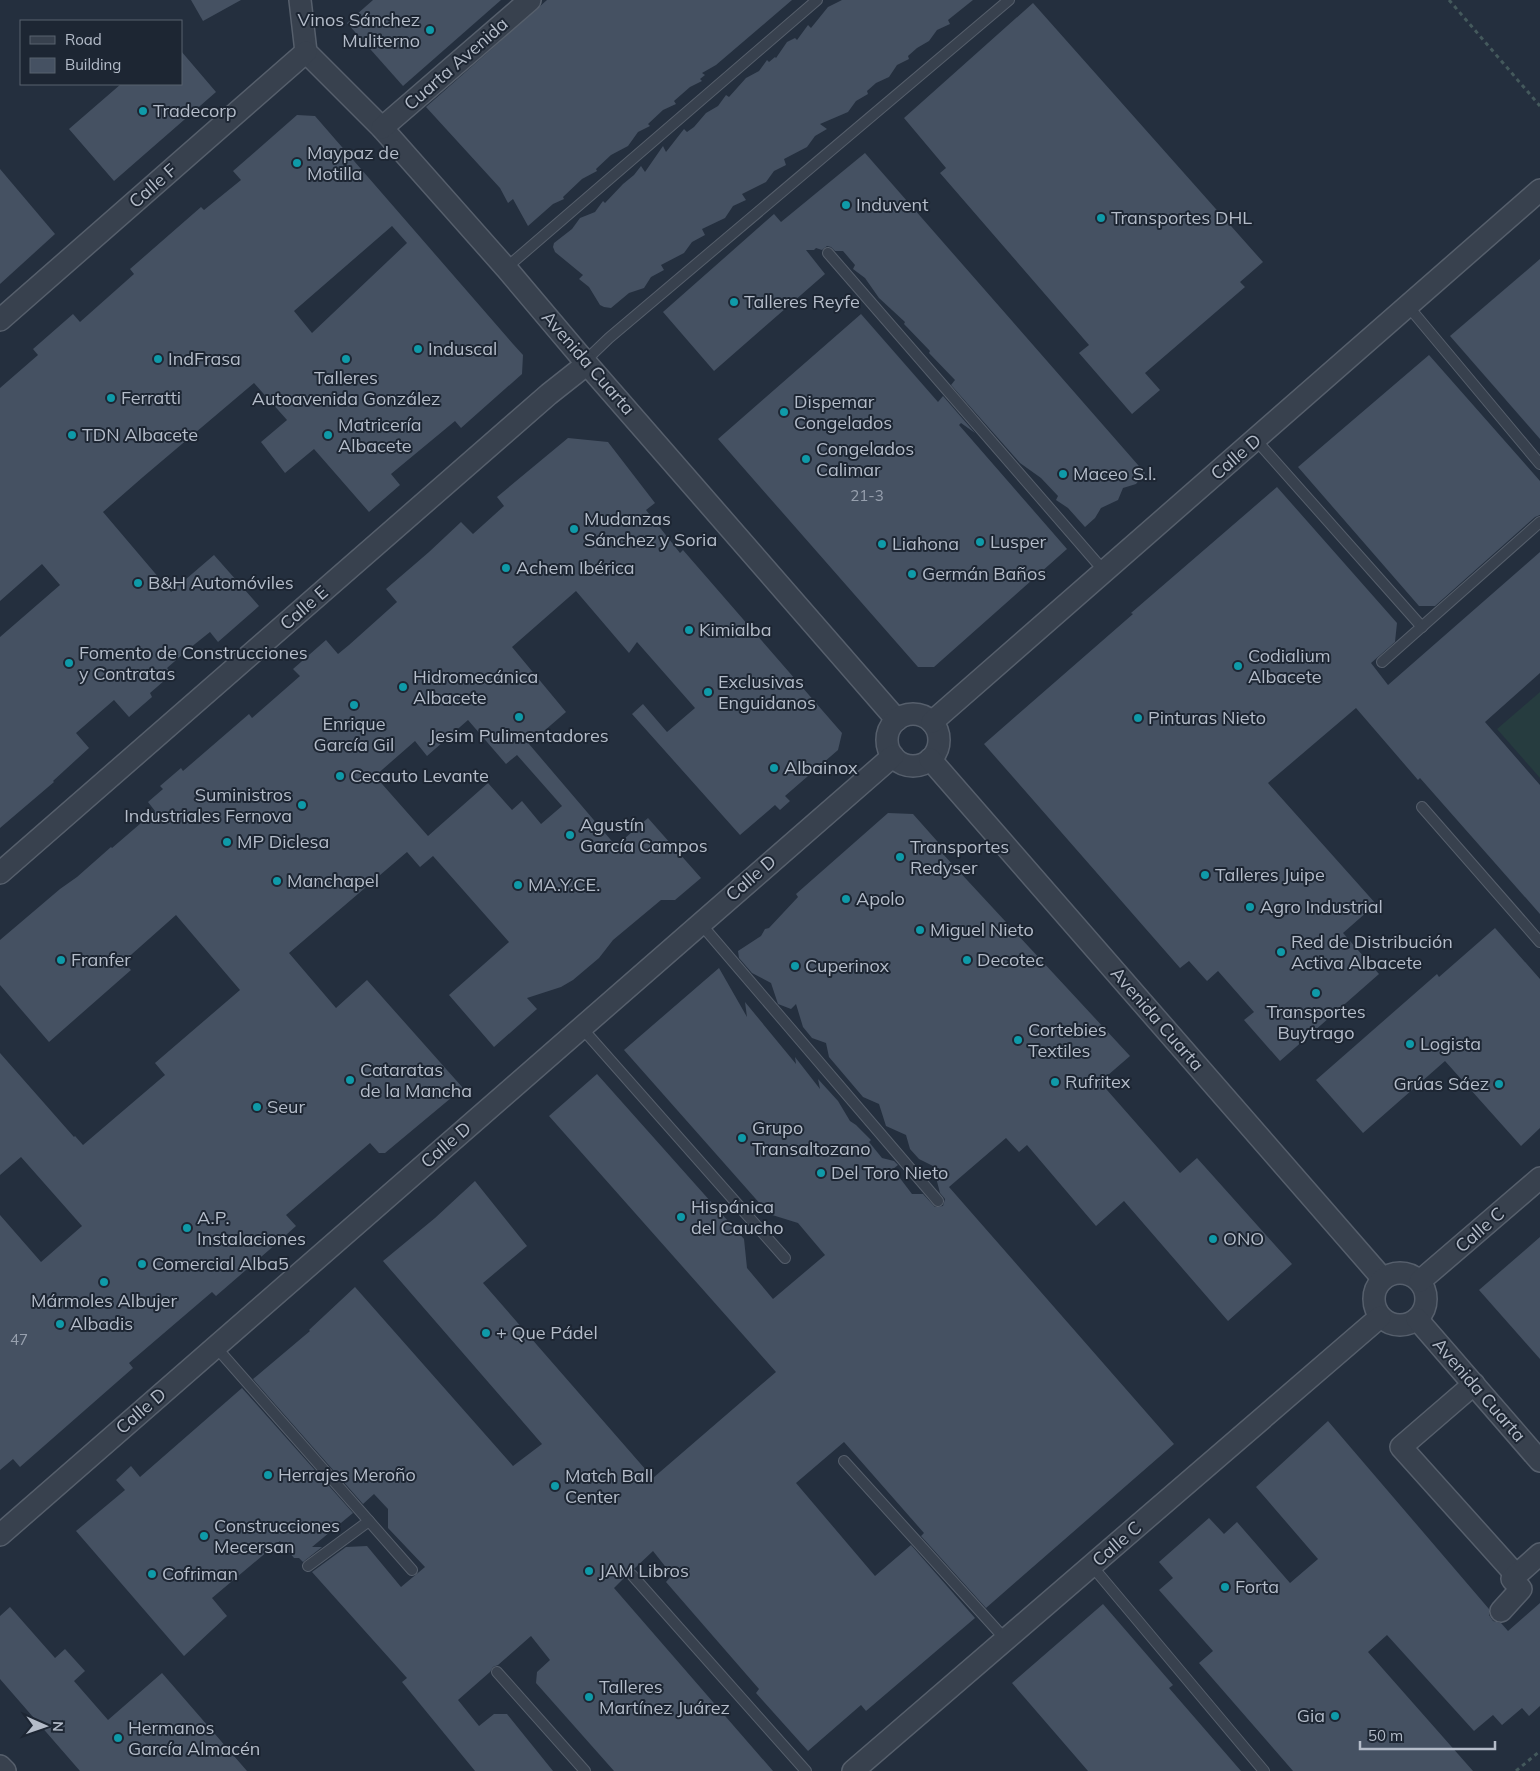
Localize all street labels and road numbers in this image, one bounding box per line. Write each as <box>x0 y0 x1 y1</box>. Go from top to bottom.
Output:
street label: Cuarta Avenida <box>399 12 512 115</box>
street label: Calle F <box>124 159 181 213</box>
street label: Avenida Cuarta <box>537 306 640 419</box>
street label: Calle D <box>1206 428 1266 485</box>
street label: Calle E <box>275 580 333 635</box>
street label: Calle D <box>721 849 781 906</box>
street label: Avenida Cuarta <box>1106 962 1209 1075</box>
street label: Calle D <box>416 1116 476 1173</box>
street label: Calle C <box>1450 1202 1509 1257</box>
street label: Avenida Cuarta <box>1428 1333 1531 1446</box>
street label: Calle D <box>111 1382 171 1439</box>
street label: Calle C <box>1087 1516 1146 1571</box>

